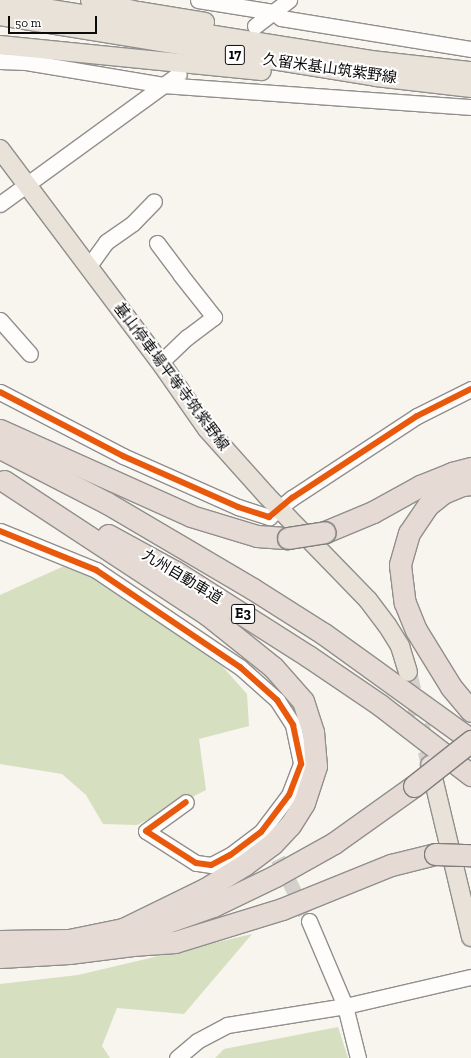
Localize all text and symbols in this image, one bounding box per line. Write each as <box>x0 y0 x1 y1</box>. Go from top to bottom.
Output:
scale bar <box>10 8 99 34</box>
text: 50 m <box>15 16 41 30</box>
road number: 17 <box>224 43 246 67</box>
street label: 久留米基山筑紫野線 <box>262 51 398 87</box>
street label: 基山停車場平等寺筑紫野線 <box>110 300 232 454</box>
street label: 九州自動車道 <box>139 546 225 608</box>
road number: E3 <box>231 602 255 626</box>

